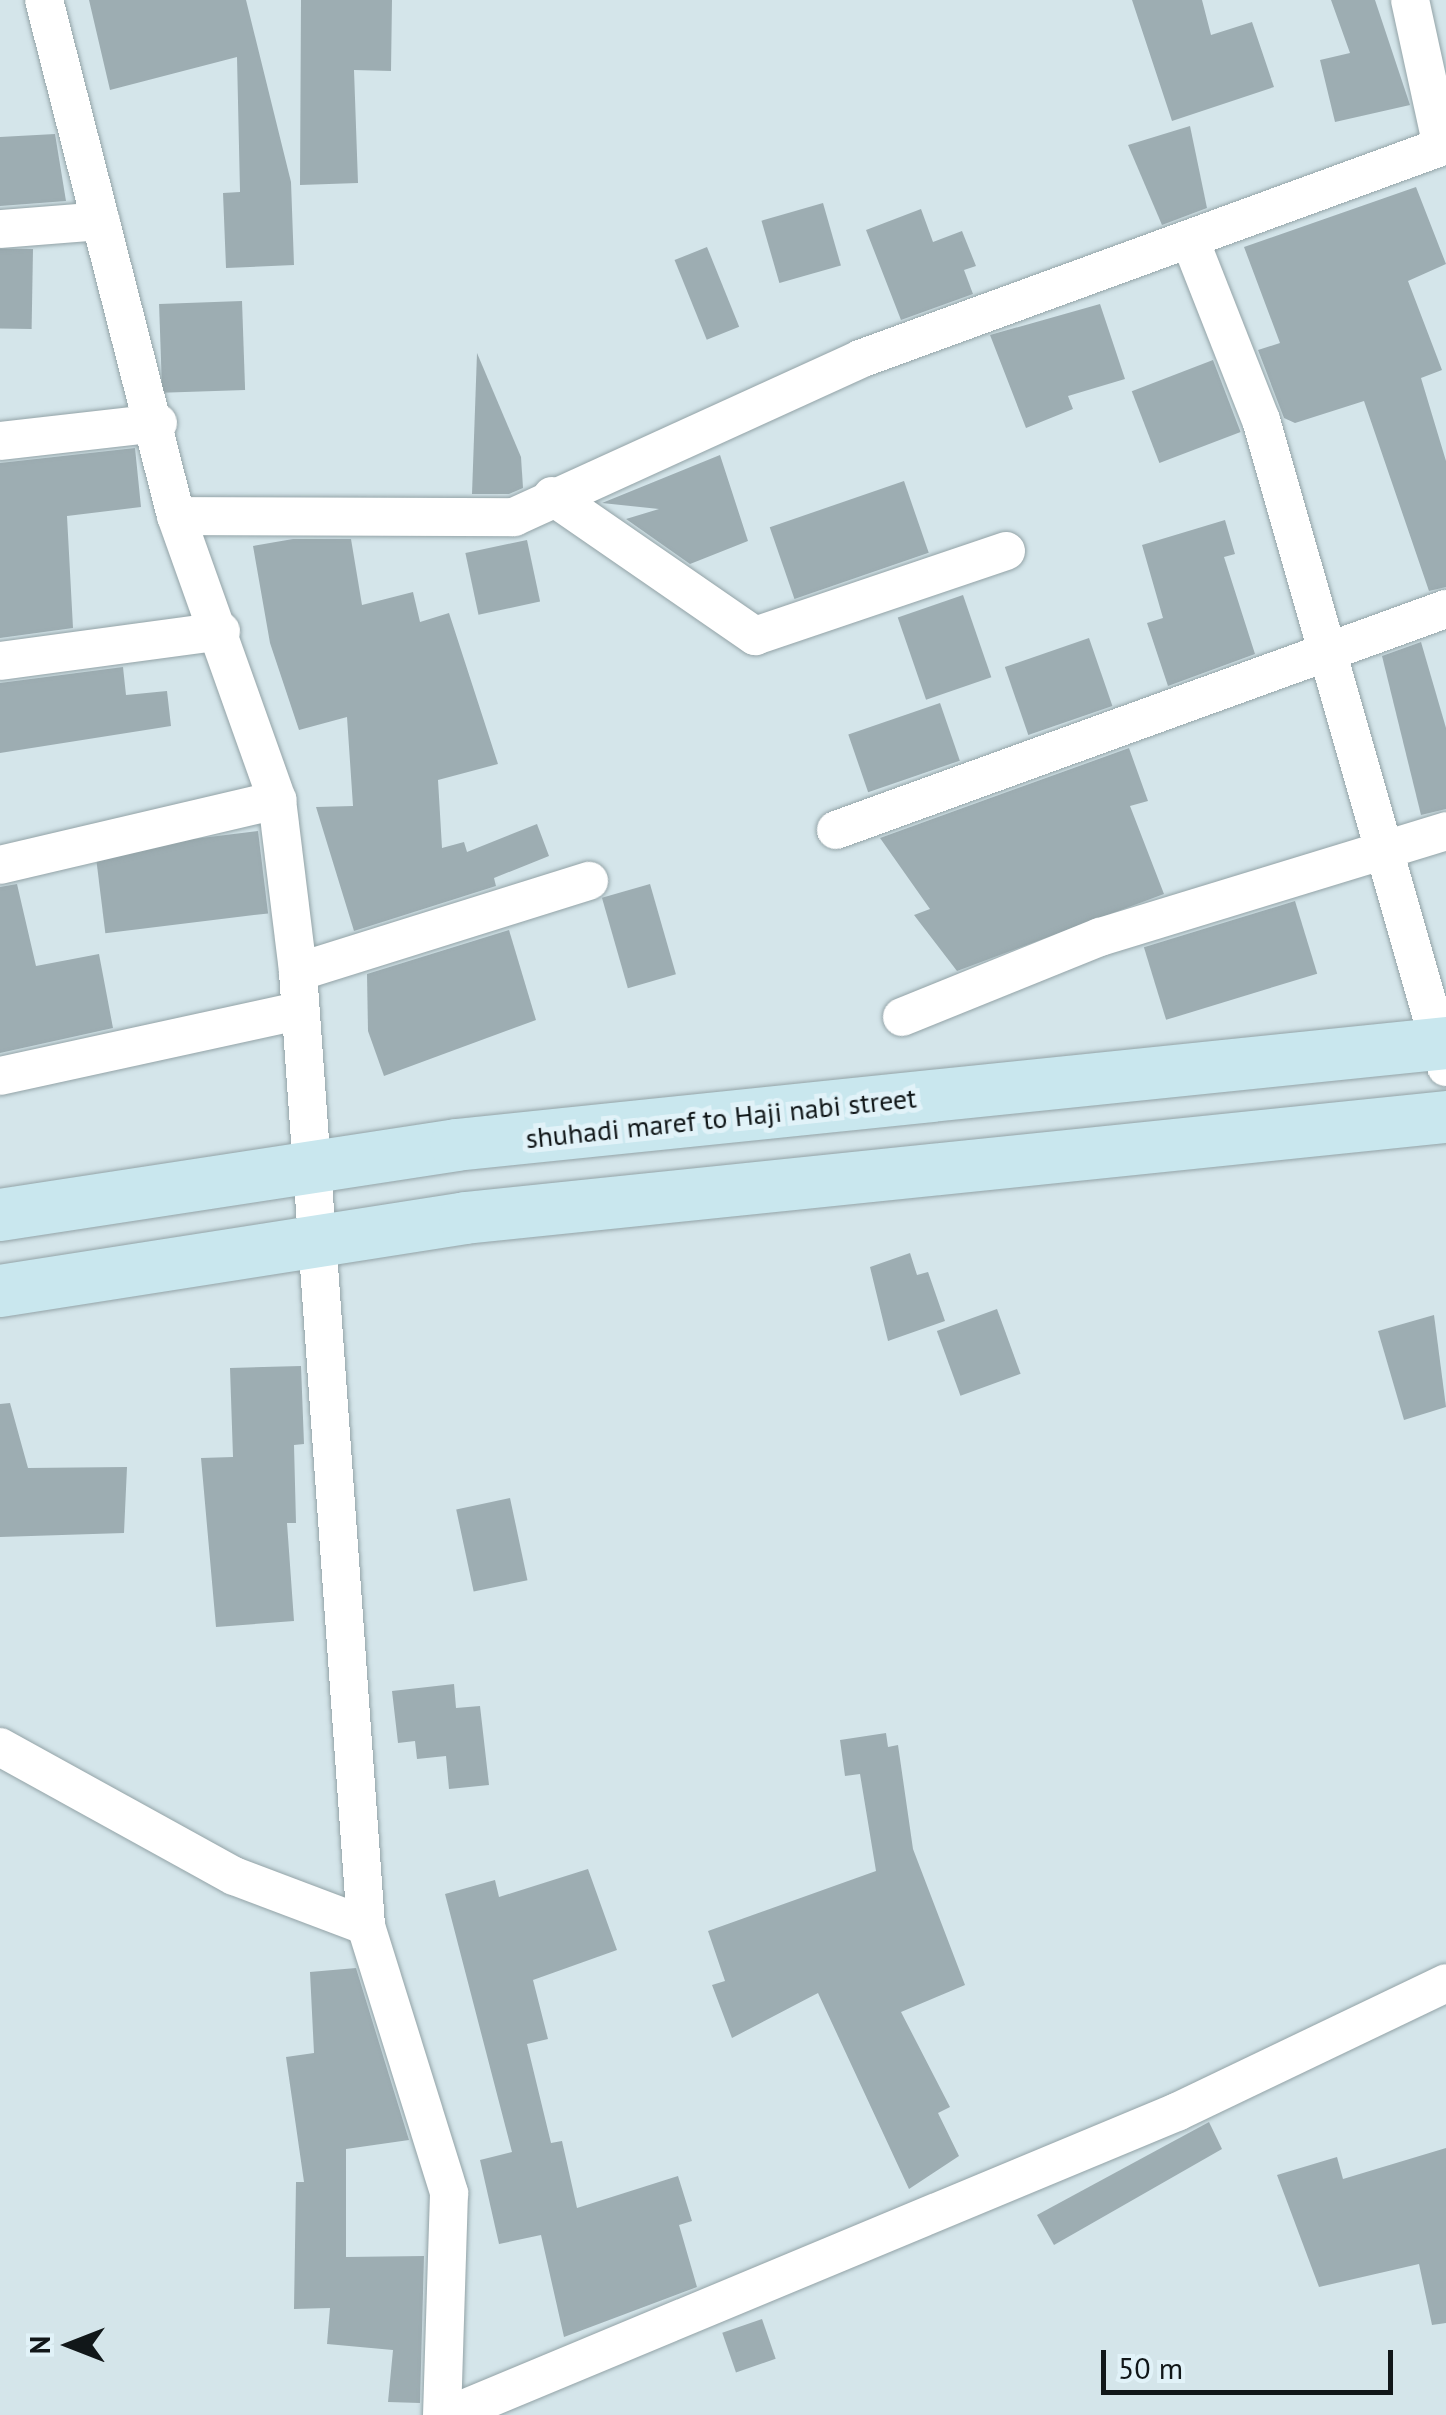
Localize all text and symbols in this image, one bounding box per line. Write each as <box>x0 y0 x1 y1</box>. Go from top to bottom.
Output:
street label: shuhadi maref to Haji nabi street <box>524 1081 918 1155</box>
north arrow <box>20 2295 120 2395</box>
scale bar <box>1106 2330 1398 2392</box>
text: N <box>21 2336 58 2354</box>
text: 50 m <box>1118 2348 1183 2387</box>

